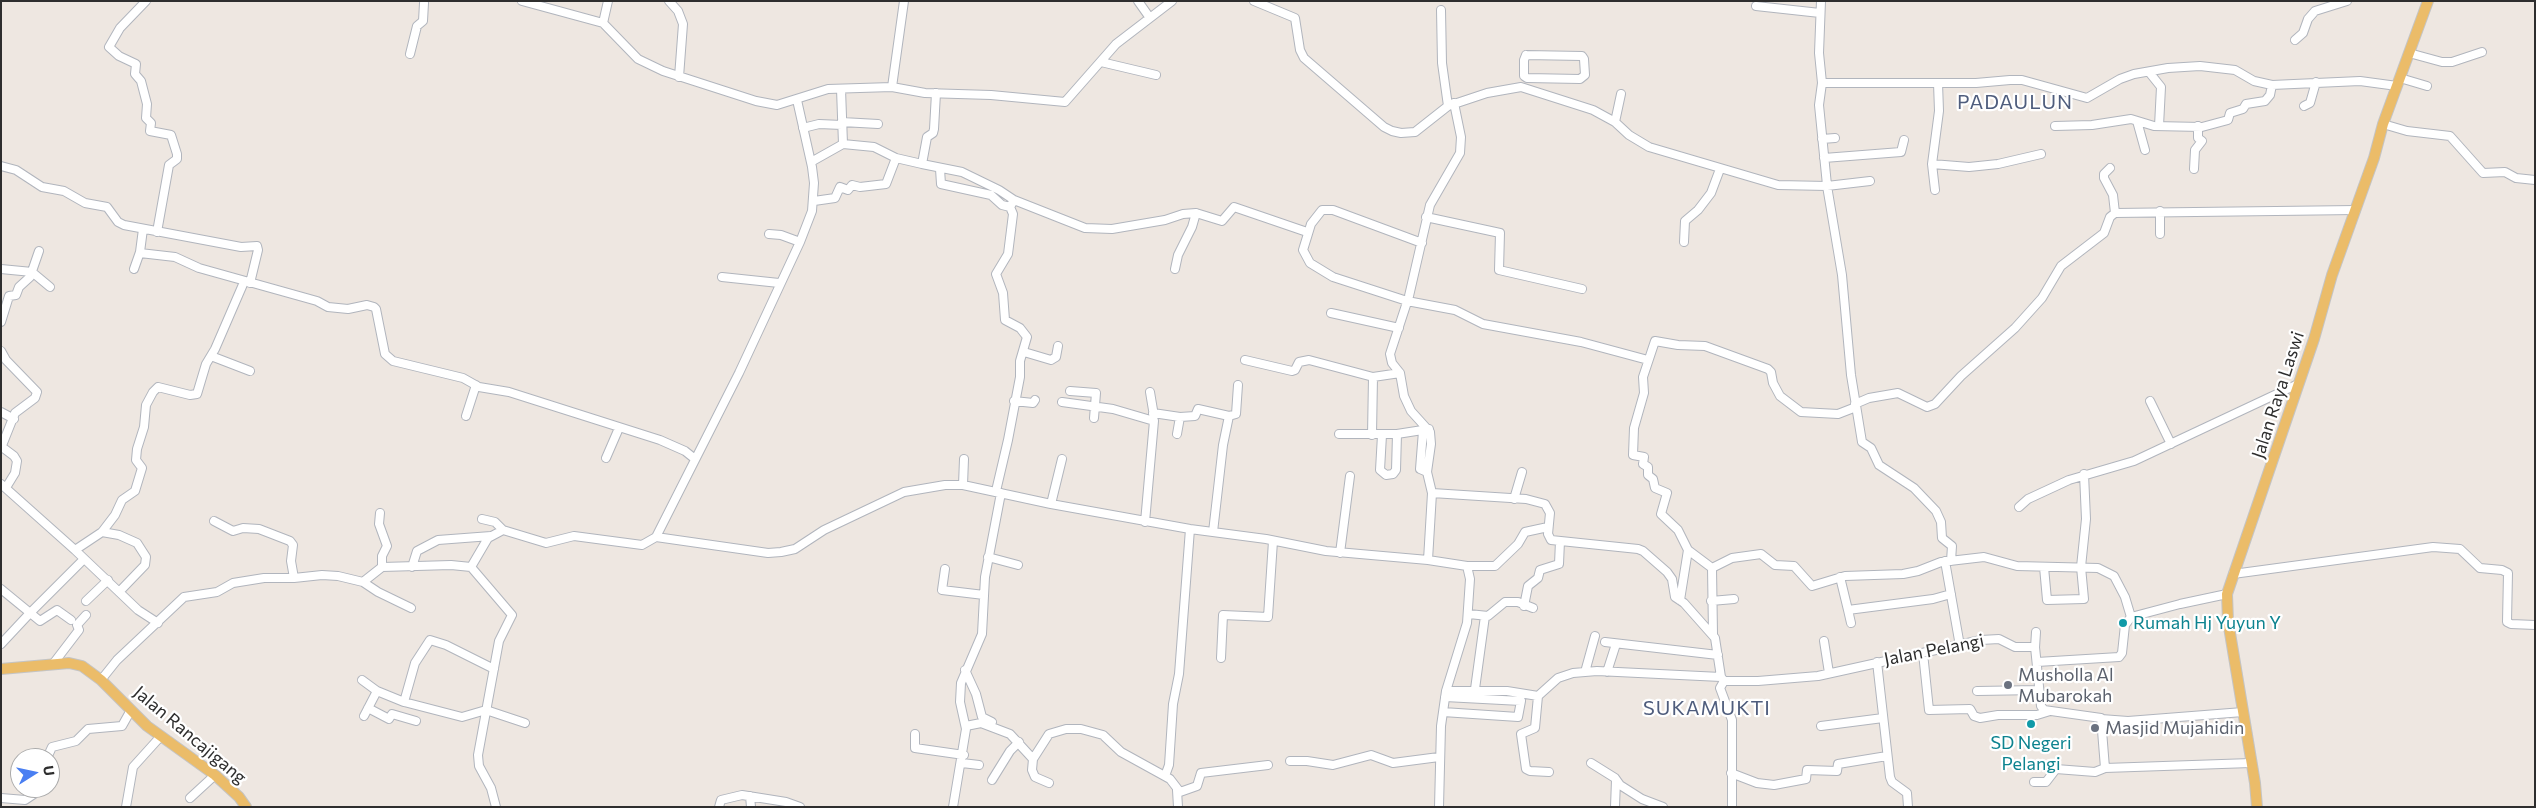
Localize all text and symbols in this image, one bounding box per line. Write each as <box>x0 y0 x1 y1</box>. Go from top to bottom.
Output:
district label: PADAULUN <box>1956 90 2074 114</box>
street label: Jalan Raya Laswi <box>2247 329 2309 461</box>
place label: Rumah Hj Yuyun Y <box>2133 612 2281 634</box>
marker: Rumah Hj Yuyun Y <box>2117 617 2129 629</box>
street label: Jalan Pelangi <box>1882 630 1986 670</box>
place label: Musholla Al Mubarokah <box>2018 664 2113 706</box>
marker: Musholla Al Mubarokah <box>2002 679 2014 691</box>
street label: Jalan Rancajigang <box>129 681 251 789</box>
district label: SUKAMUKTI <box>1642 696 1772 720</box>
place label: Masjid Mujahidin <box>2105 717 2244 739</box>
marker: SD Negeri Pelangi <box>2025 718 2037 730</box>
marker: Masjid Mujahidin <box>2089 722 2101 734</box>
place label: SD Negeri Pelangi <box>1990 732 2072 774</box>
north arrow <box>10 748 60 798</box>
text: U <box>40 764 59 777</box>

